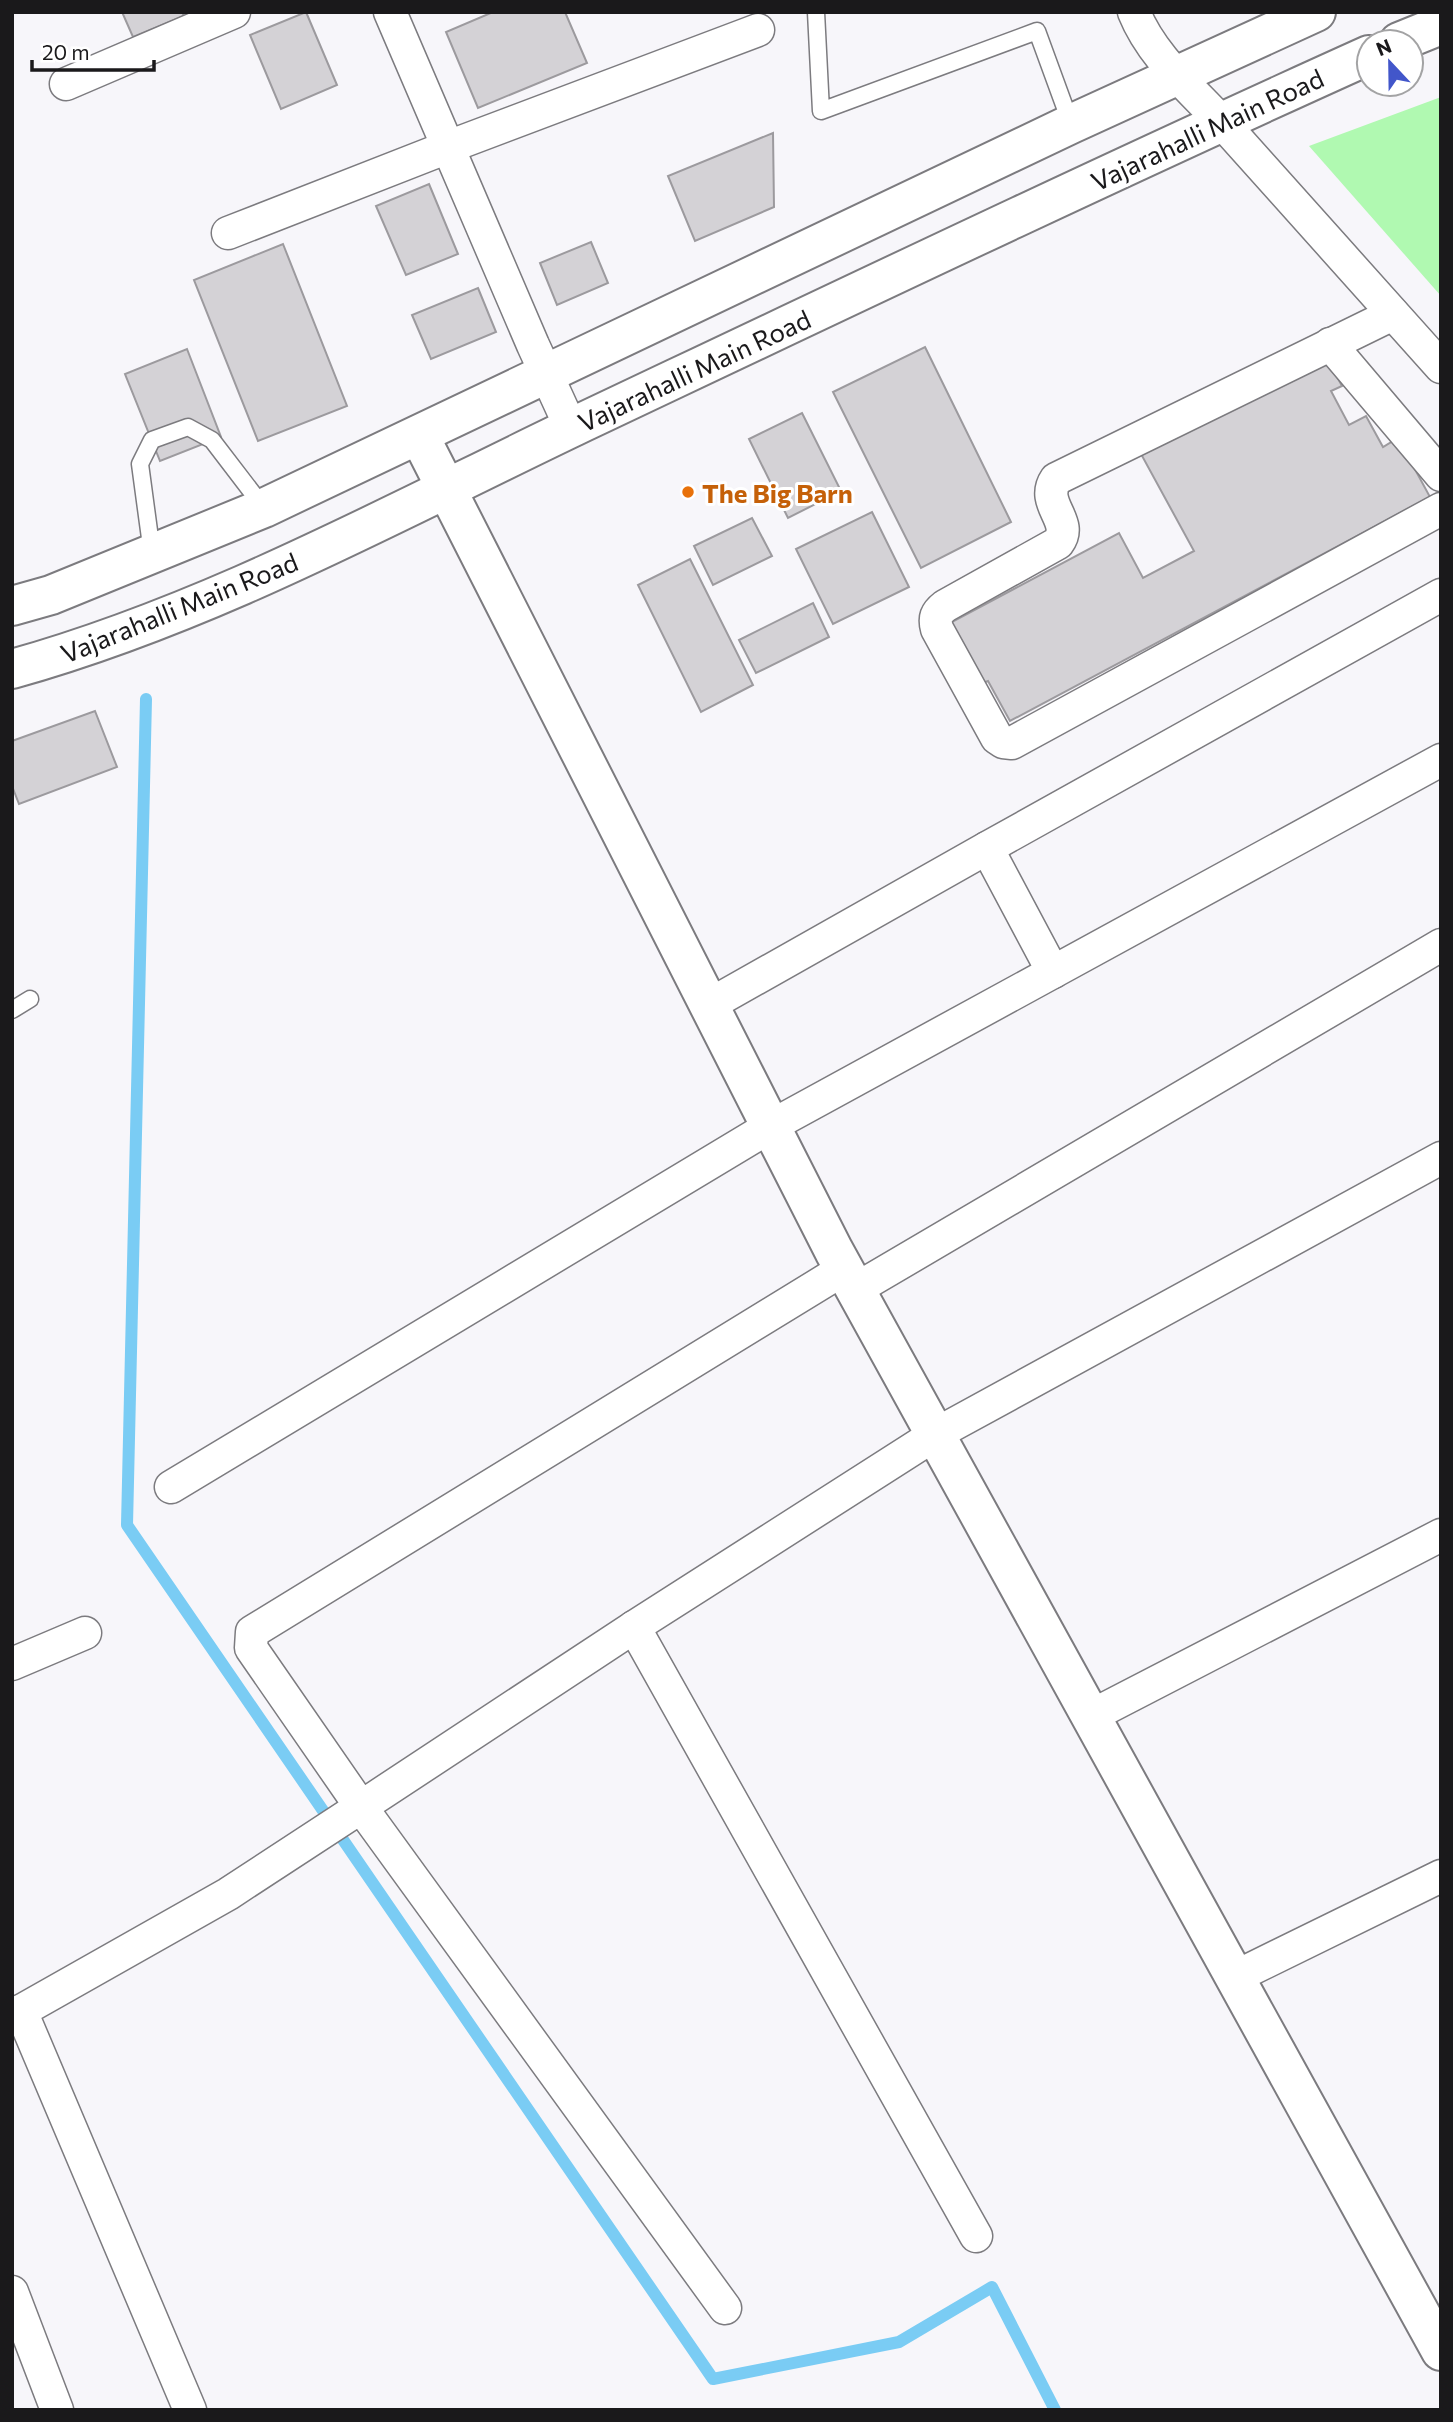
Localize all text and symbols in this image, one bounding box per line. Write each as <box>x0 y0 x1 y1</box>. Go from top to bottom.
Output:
scale bar <box>32 28 154 72</box>
north arrow <box>1355 28 1425 98</box>
text: N <box>1373 33 1394 60</box>
text: 20 m <box>42 39 90 64</box>
street label: Vajarahalli Main Road <box>1086 62 1328 196</box>
street label: Vajarahalli Main Road <box>573 303 815 437</box>
place label: The Big Barn <box>702 477 853 508</box>
marker: The Big Barn <box>680 484 696 500</box>
street label: Vajarahalli Main Road <box>56 545 302 669</box>

